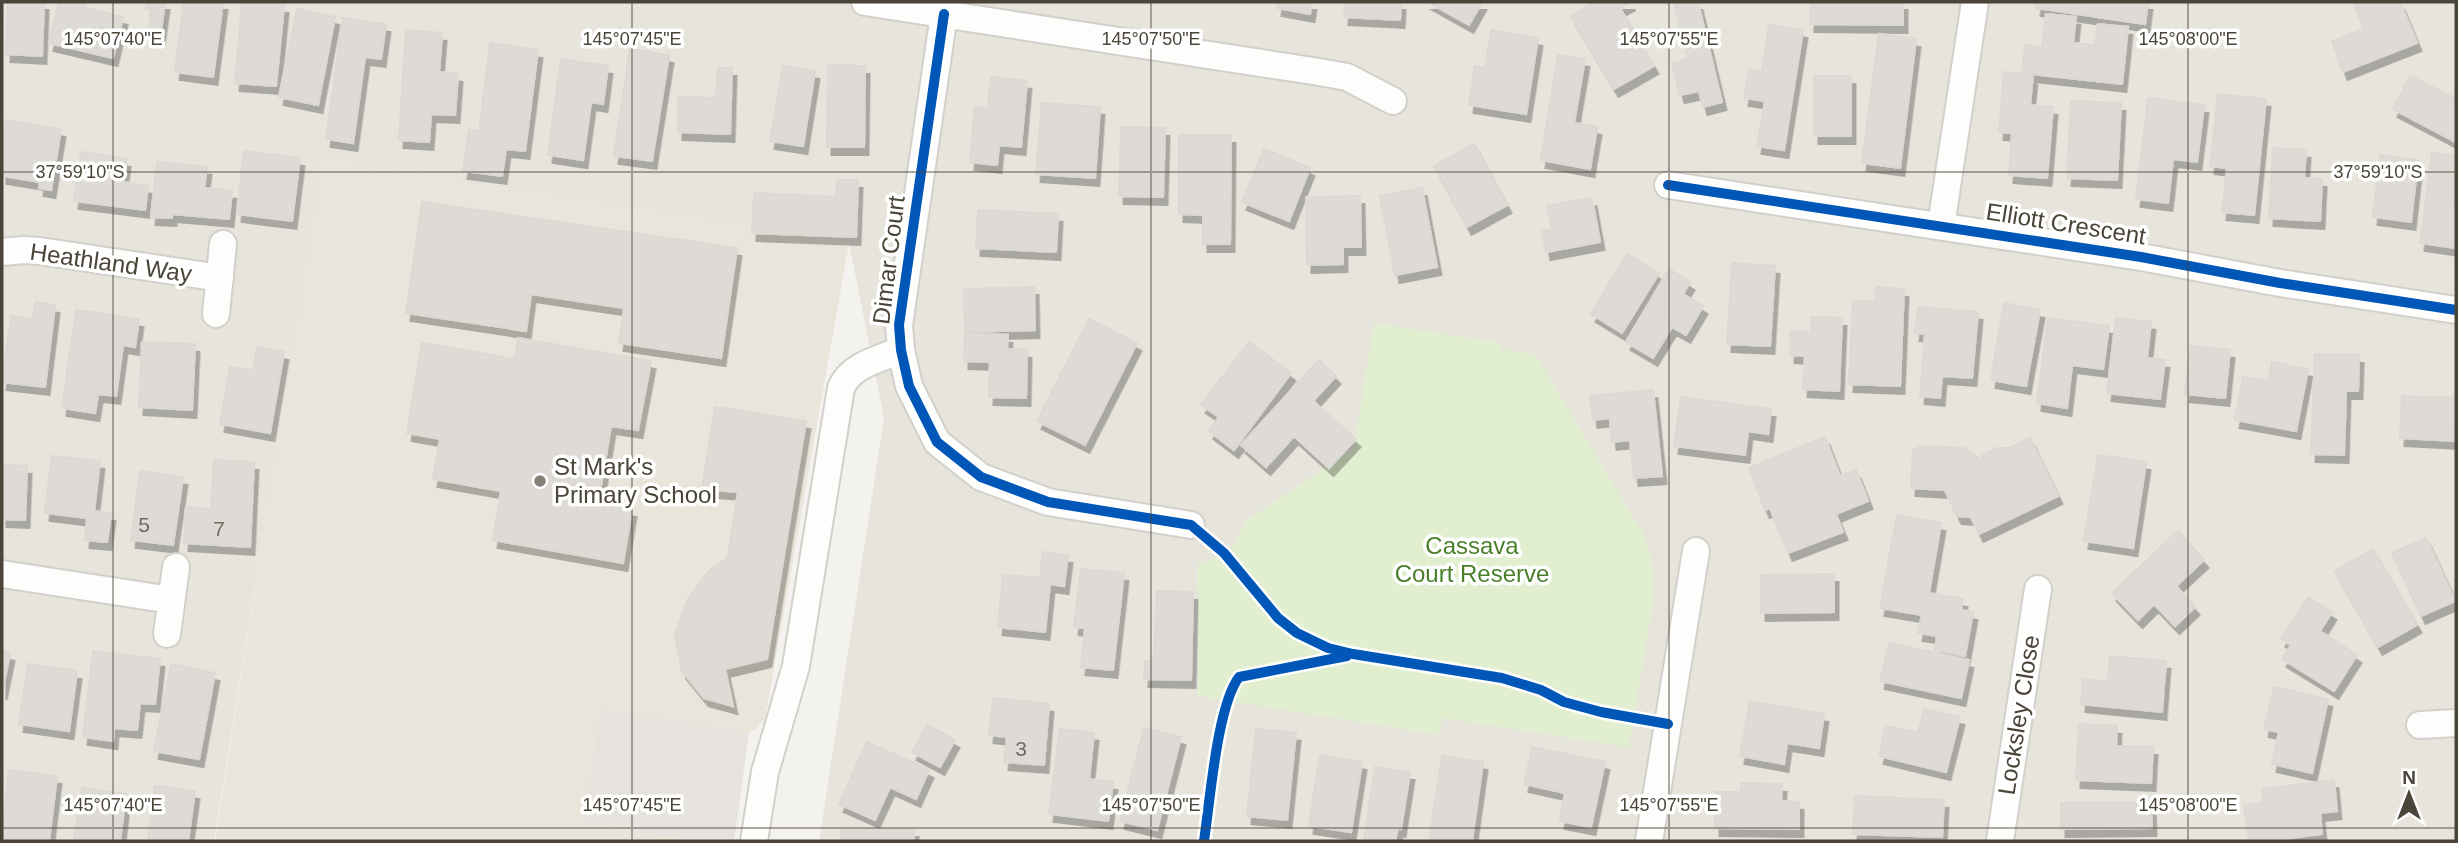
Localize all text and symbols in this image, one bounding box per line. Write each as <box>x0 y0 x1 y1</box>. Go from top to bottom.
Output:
text: 145°07'40"E <box>63 29 163 49</box>
text: 145°07'45"E <box>582 29 682 49</box>
text: 145°07'50"E <box>1101 29 1201 49</box>
text: 145°07'55"E <box>1619 29 1719 49</box>
text: 145°08'00"E <box>2138 29 2238 49</box>
text: 37°59'10"S <box>35 162 125 182</box>
text: 37°59'10"S <box>2333 162 2423 182</box>
street label: Dimar Court <box>867 194 910 326</box>
street label: Elliott Crescent <box>1984 198 2148 250</box>
street label: Heathland Way <box>28 238 194 287</box>
place label: St Mark's Primary School <box>554 453 717 508</box>
marker: St Mark's Primary School <box>532 473 548 489</box>
house number: 5 <box>138 513 150 536</box>
house number: 7 <box>213 517 225 540</box>
park label: Cassava Court Reserve <box>1395 532 1549 587</box>
street label: Locksley Close <box>1993 633 2044 797</box>
house number: 3 <box>1015 737 1027 760</box>
north arrow <box>2374 759 2444 829</box>
text: N <box>2402 767 2416 788</box>
text: 145°07'40"E <box>63 795 163 815</box>
text: 145°07'45"E <box>582 795 682 815</box>
text: 145°07'50"E <box>1101 795 1201 815</box>
text: 145°07'55"E <box>1619 795 1719 815</box>
text: 145°08'00"E <box>2138 795 2238 815</box>

